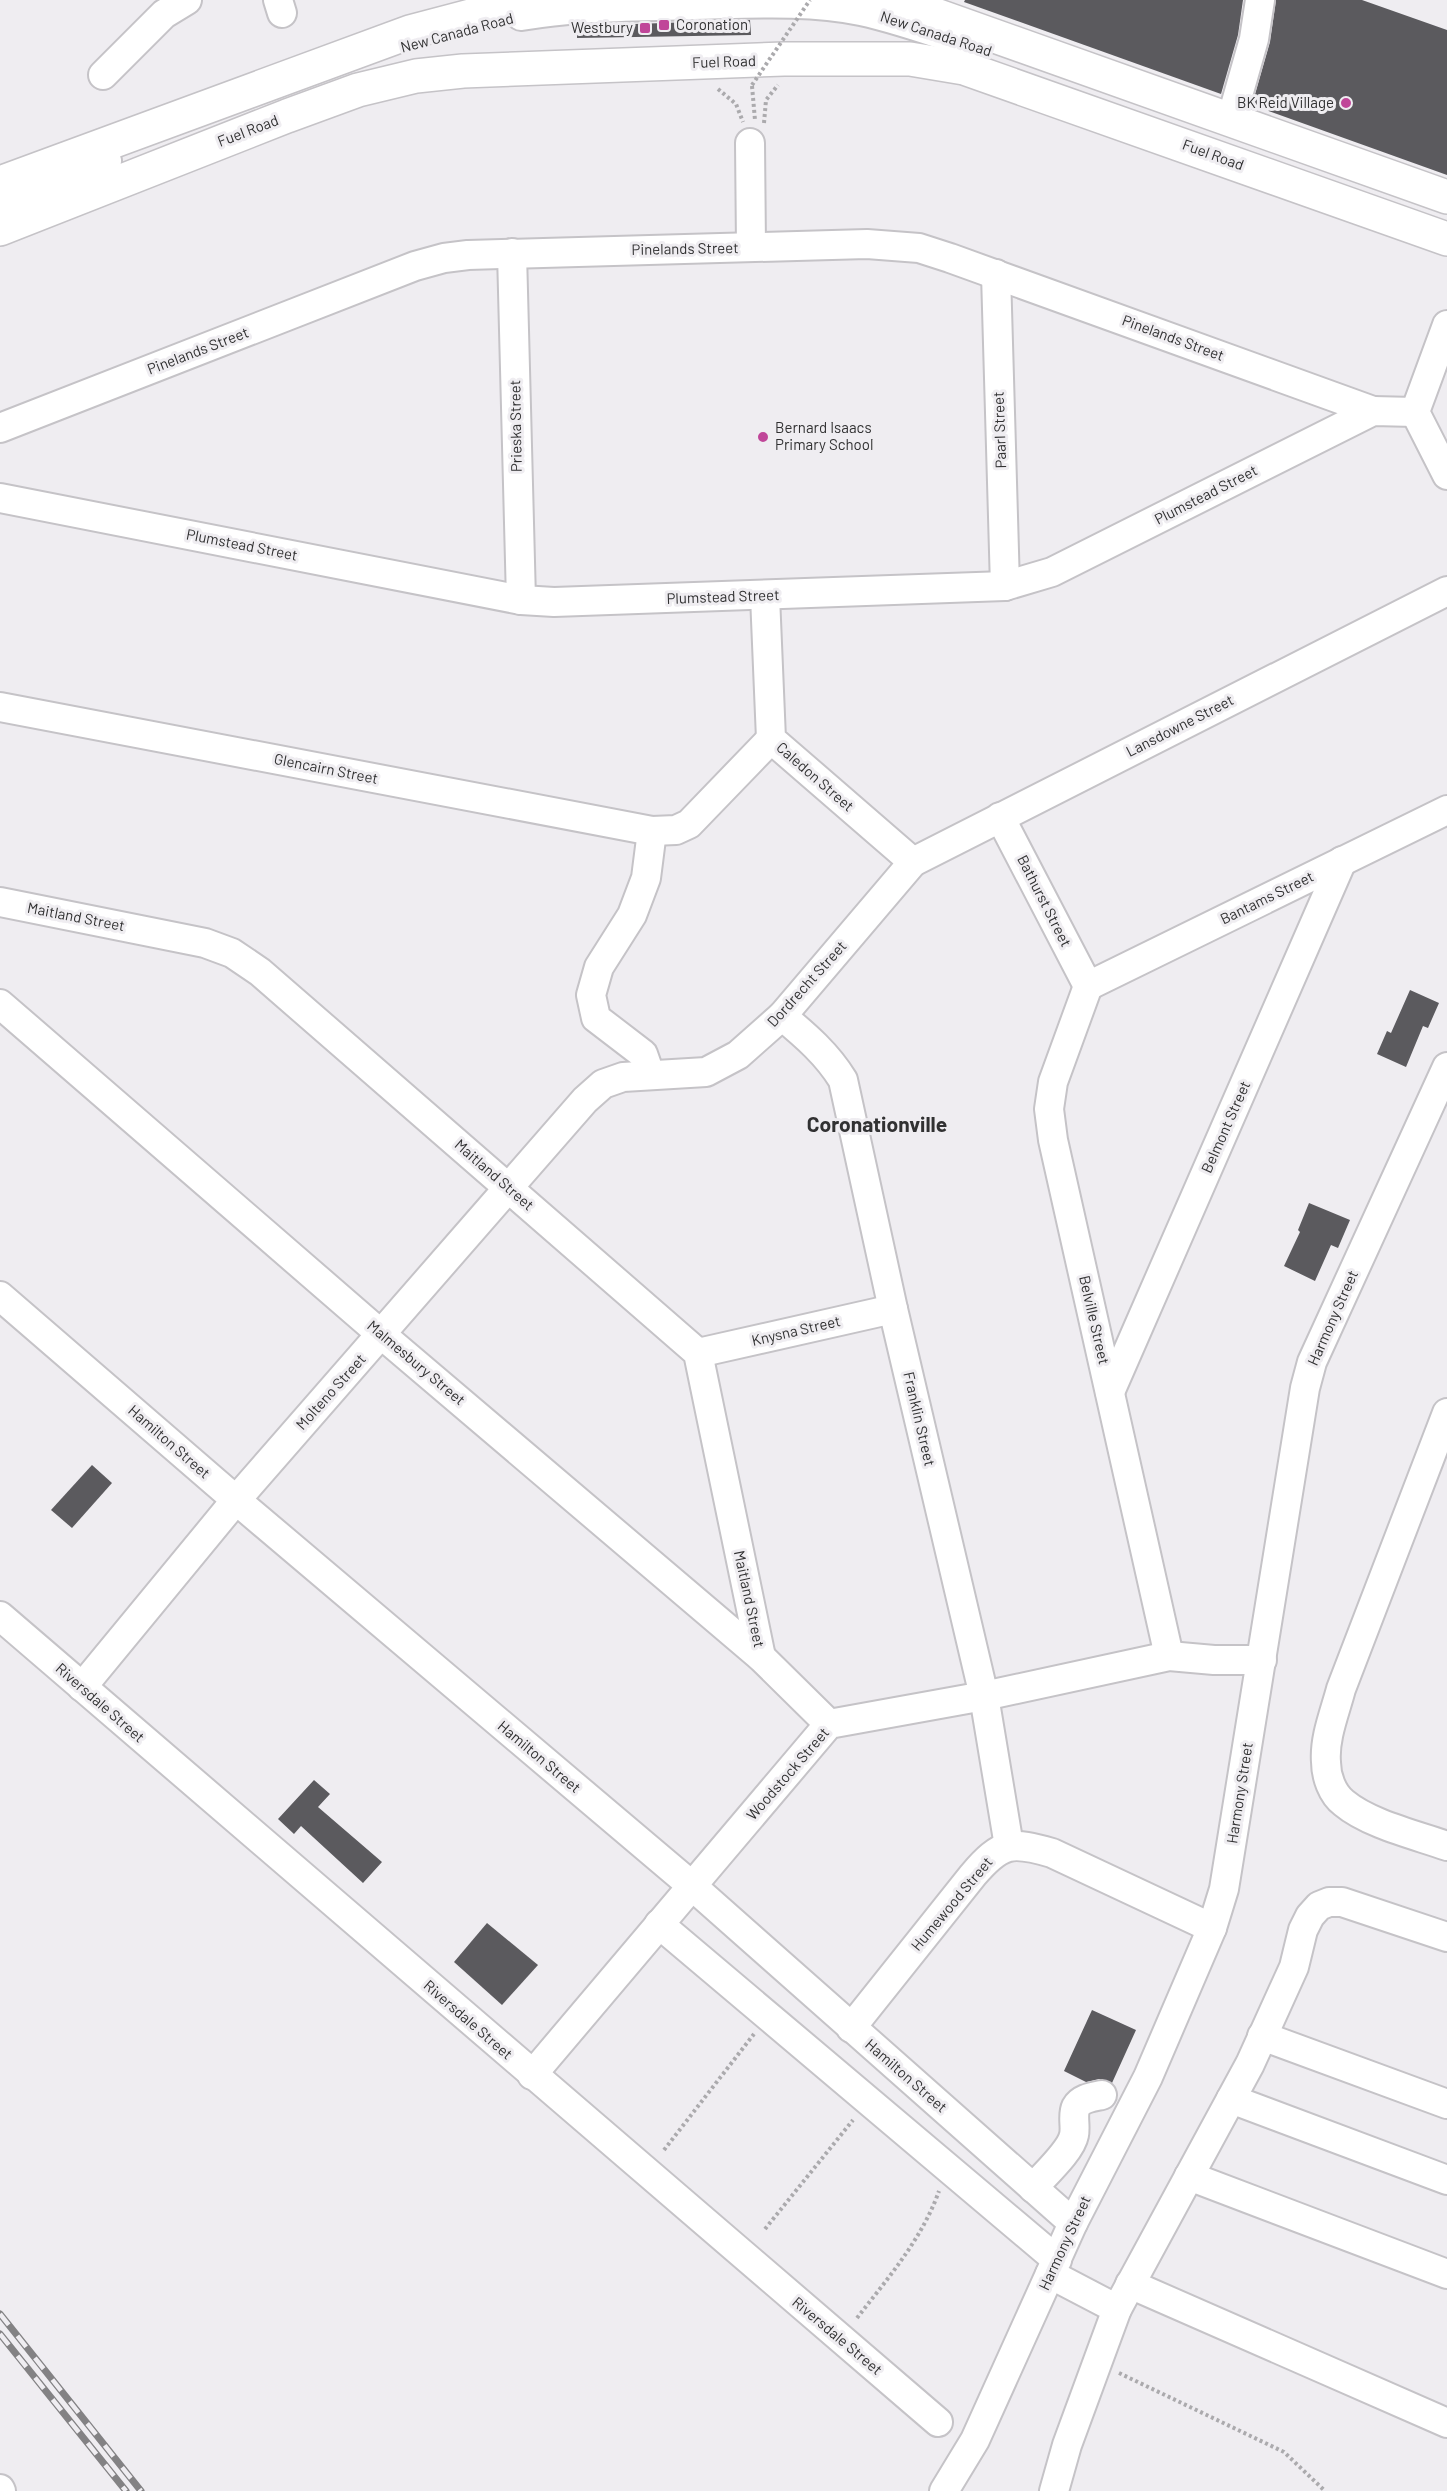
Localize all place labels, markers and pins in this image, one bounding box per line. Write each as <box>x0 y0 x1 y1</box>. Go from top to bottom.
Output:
place label: Coronation <box>676 15 748 33</box>
place label: Westbury <box>571 18 633 36</box>
marker: Coronation <box>657 18 671 32</box>
marker: Westbury <box>638 21 652 35</box>
place label: BK Reid Village <box>1237 93 1334 111</box>
marker: BK Reid Village <box>1339 96 1353 110</box>
place label: Bernard Isaacs Primary School <box>775 418 873 453</box>
marker: Bernard Isaacs Primary School <box>756 430 770 444</box>

